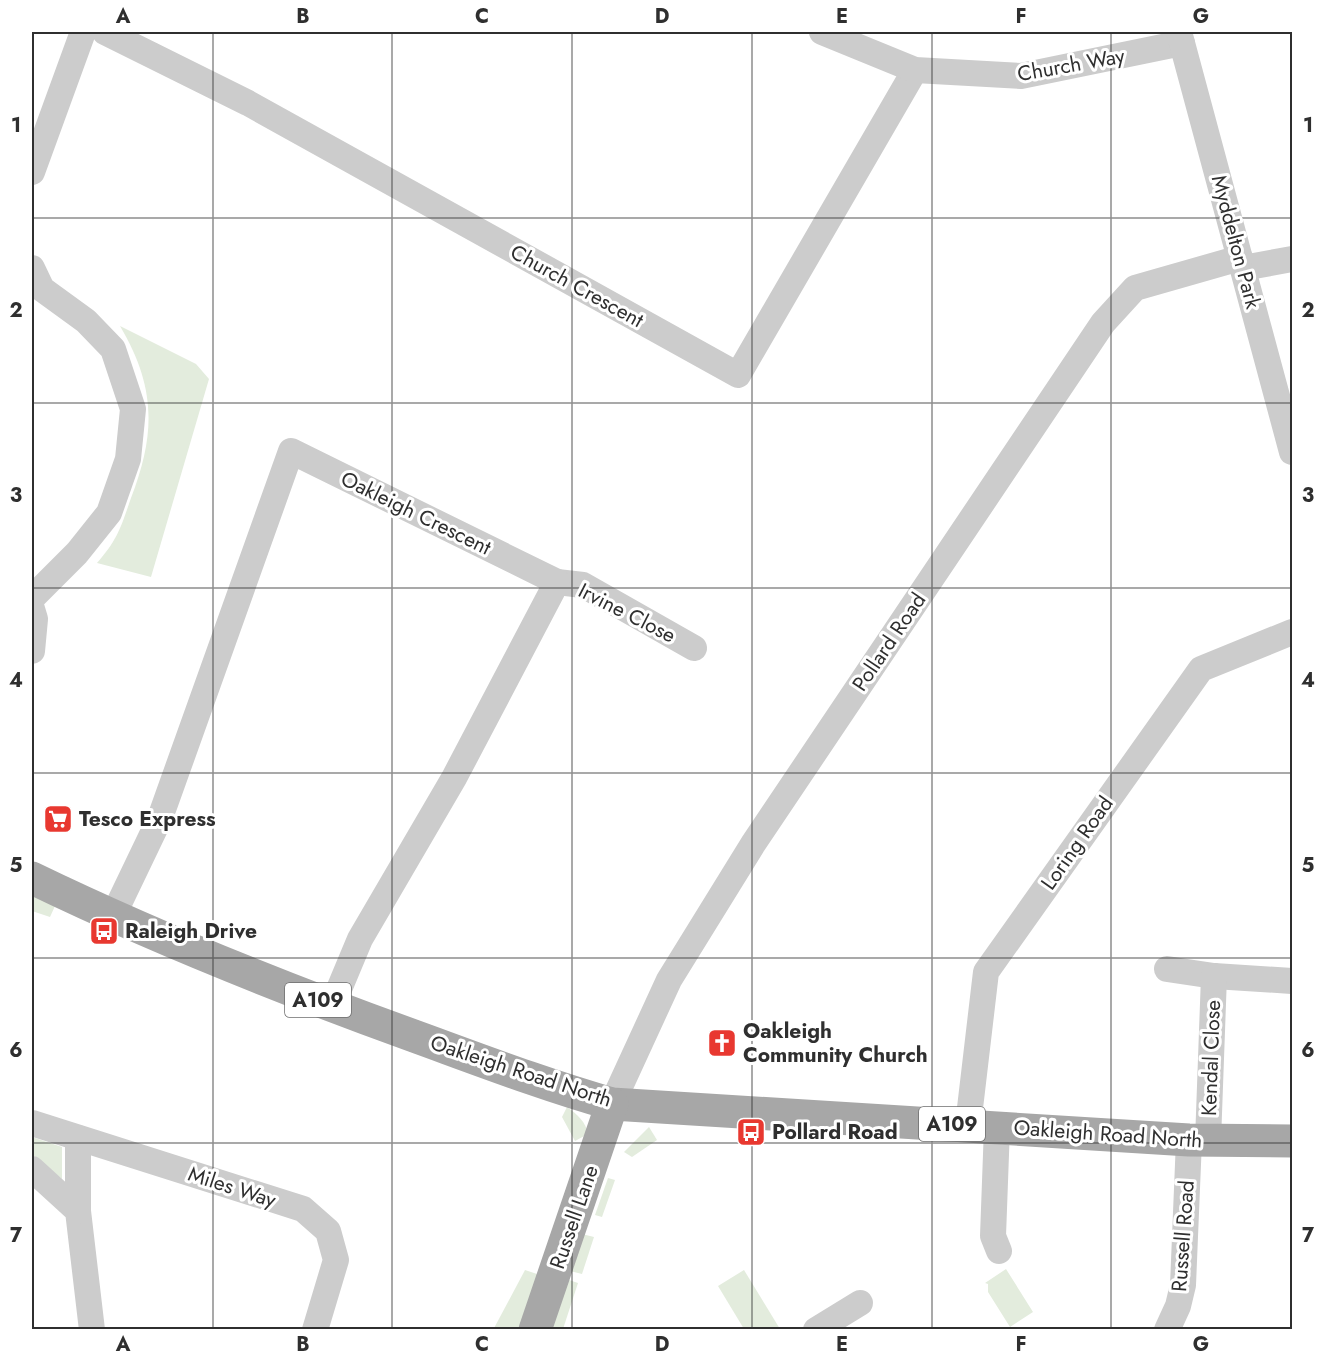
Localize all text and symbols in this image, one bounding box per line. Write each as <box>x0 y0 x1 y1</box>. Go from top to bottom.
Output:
text: A <box>115 2 131 31</box>
text: B <box>296 2 310 31</box>
text: C <box>475 2 489 31</box>
text: D <box>655 2 669 31</box>
text: E <box>836 2 848 31</box>
text: F <box>1015 2 1027 31</box>
text: G <box>1193 2 1209 31</box>
street label: Church Way <box>1015 41 1128 89</box>
text: 1 <box>11 111 21 140</box>
text: 1 <box>1303 111 1313 140</box>
street label: Myddelton Park <box>1204 172 1268 313</box>
street label: Church Crescent <box>505 237 649 335</box>
text: 2 <box>9 296 23 325</box>
text: 2 <box>1301 296 1315 325</box>
street label: Oakleigh Crescent <box>336 464 496 562</box>
text: 3 <box>10 481 22 510</box>
text: 3 <box>1302 481 1314 510</box>
street label: Irvine Close <box>573 576 681 650</box>
street label: Pollard Road <box>845 587 933 697</box>
text: 4 <box>9 666 23 695</box>
text: 4 <box>1301 666 1315 695</box>
street label: Loring Road <box>1034 790 1120 896</box>
supermarket icon: Tesco Express <box>42 803 74 835</box>
place label: Tesco Express <box>79 804 216 834</box>
text: 5 <box>10 851 23 880</box>
text: 5 <box>1302 851 1315 880</box>
bus stop icon: Raleigh Drive <box>88 915 120 947</box>
place label: Raleigh Drive <box>125 916 257 946</box>
road number: A109 <box>285 983 351 1017</box>
street label: Kendal Close <box>1194 999 1228 1117</box>
place label: Oakleigh Community Church <box>743 1016 928 1070</box>
church icon: Oakleigh Community Church <box>706 1027 738 1059</box>
street label: Oakleigh Road North <box>427 1028 615 1114</box>
text: 6 <box>9 1036 23 1065</box>
text: 6 <box>1301 1036 1315 1065</box>
road number: A109 <box>919 1107 985 1141</box>
street label: Oakleigh Road North <box>1013 1112 1203 1156</box>
bus stop icon: Pollard Road <box>735 1116 767 1148</box>
place label: Pollard Road <box>772 1117 898 1147</box>
street label: Miles Way <box>184 1159 281 1216</box>
street label: Russell Lane <box>542 1161 606 1273</box>
street label: Russell Road <box>1164 1179 1202 1293</box>
text: 7 <box>10 1221 23 1250</box>
text: 7 <box>1302 1221 1315 1250</box>
text: A <box>115 1330 131 1359</box>
text: B <box>296 1330 310 1359</box>
text: C <box>475 1330 489 1359</box>
text: D <box>655 1330 669 1359</box>
text: E <box>836 1330 848 1359</box>
text: F <box>1015 1330 1027 1359</box>
text: G <box>1193 1330 1209 1359</box>

